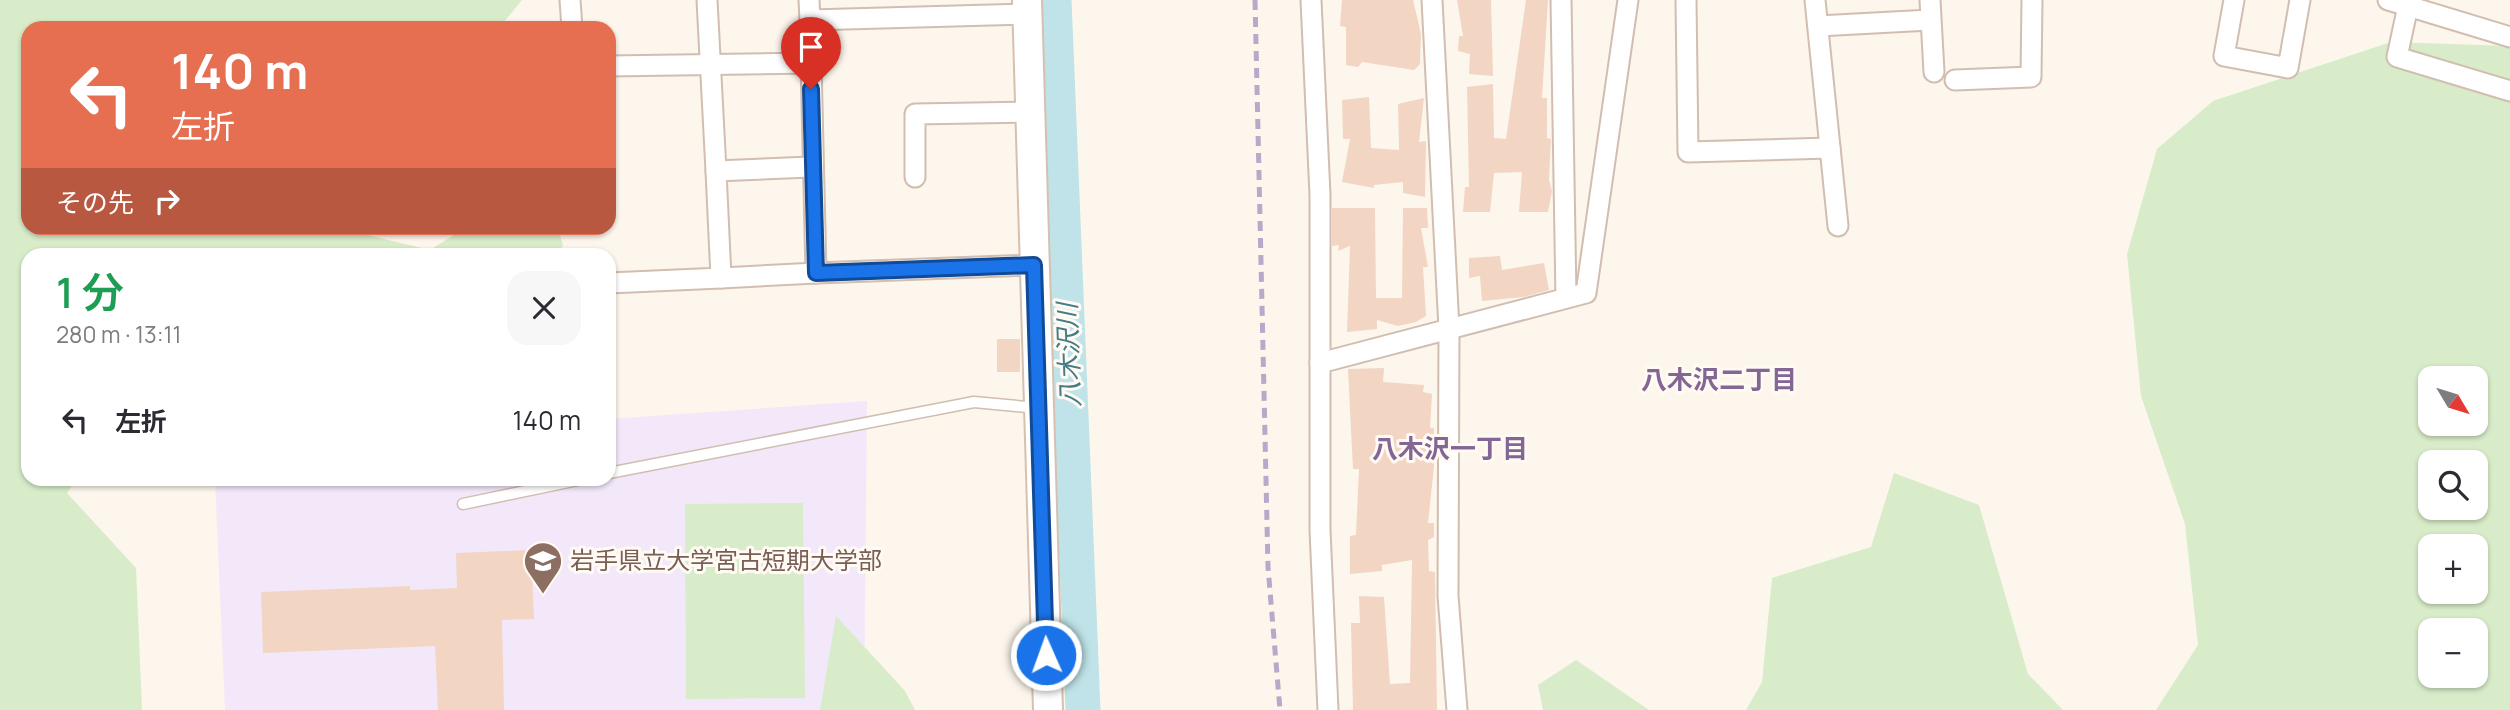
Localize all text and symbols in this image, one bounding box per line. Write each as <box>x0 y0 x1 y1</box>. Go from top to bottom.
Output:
pin <box>781 17 841 89</box>
icon: arrive <box>792 28 830 66</box>
text: 140 m <box>171 37 308 104</box>
icon: left <box>56 49 147 140</box>
text: 左折 <box>171 104 235 148</box>
icon: right <box>148 182 186 220</box>
text: その先 <box>56 184 134 220</box>
text: 1 分 <box>56 263 124 321</box>
button: close <box>507 271 581 345</box>
water label: 八木沢川 <box>1048 299 1088 408</box>
text: 280 m · 13:11 <box>56 318 182 350</box>
district label: 八木沢二丁目 <box>1641 361 1797 397</box>
north arrow <box>2418 366 2488 436</box>
map controls <box>2418 366 2488 688</box>
icon: left <box>56 401 94 439</box>
text: 140 m <box>512 402 581 438</box>
text: 左折 <box>115 403 167 439</box>
district label: 八木沢一丁目 <box>1372 430 1528 466</box>
button: search <box>2418 450 2488 520</box>
button: + <box>2418 534 2488 604</box>
school or university icon: 岩手県立大学宮古短期大学部 <box>522 540 564 595</box>
place label: 岩手県立大学宮古短期大学部 <box>570 543 882 576</box>
position arrow <box>1009 618 1083 692</box>
button: − <box>2418 618 2488 688</box>

